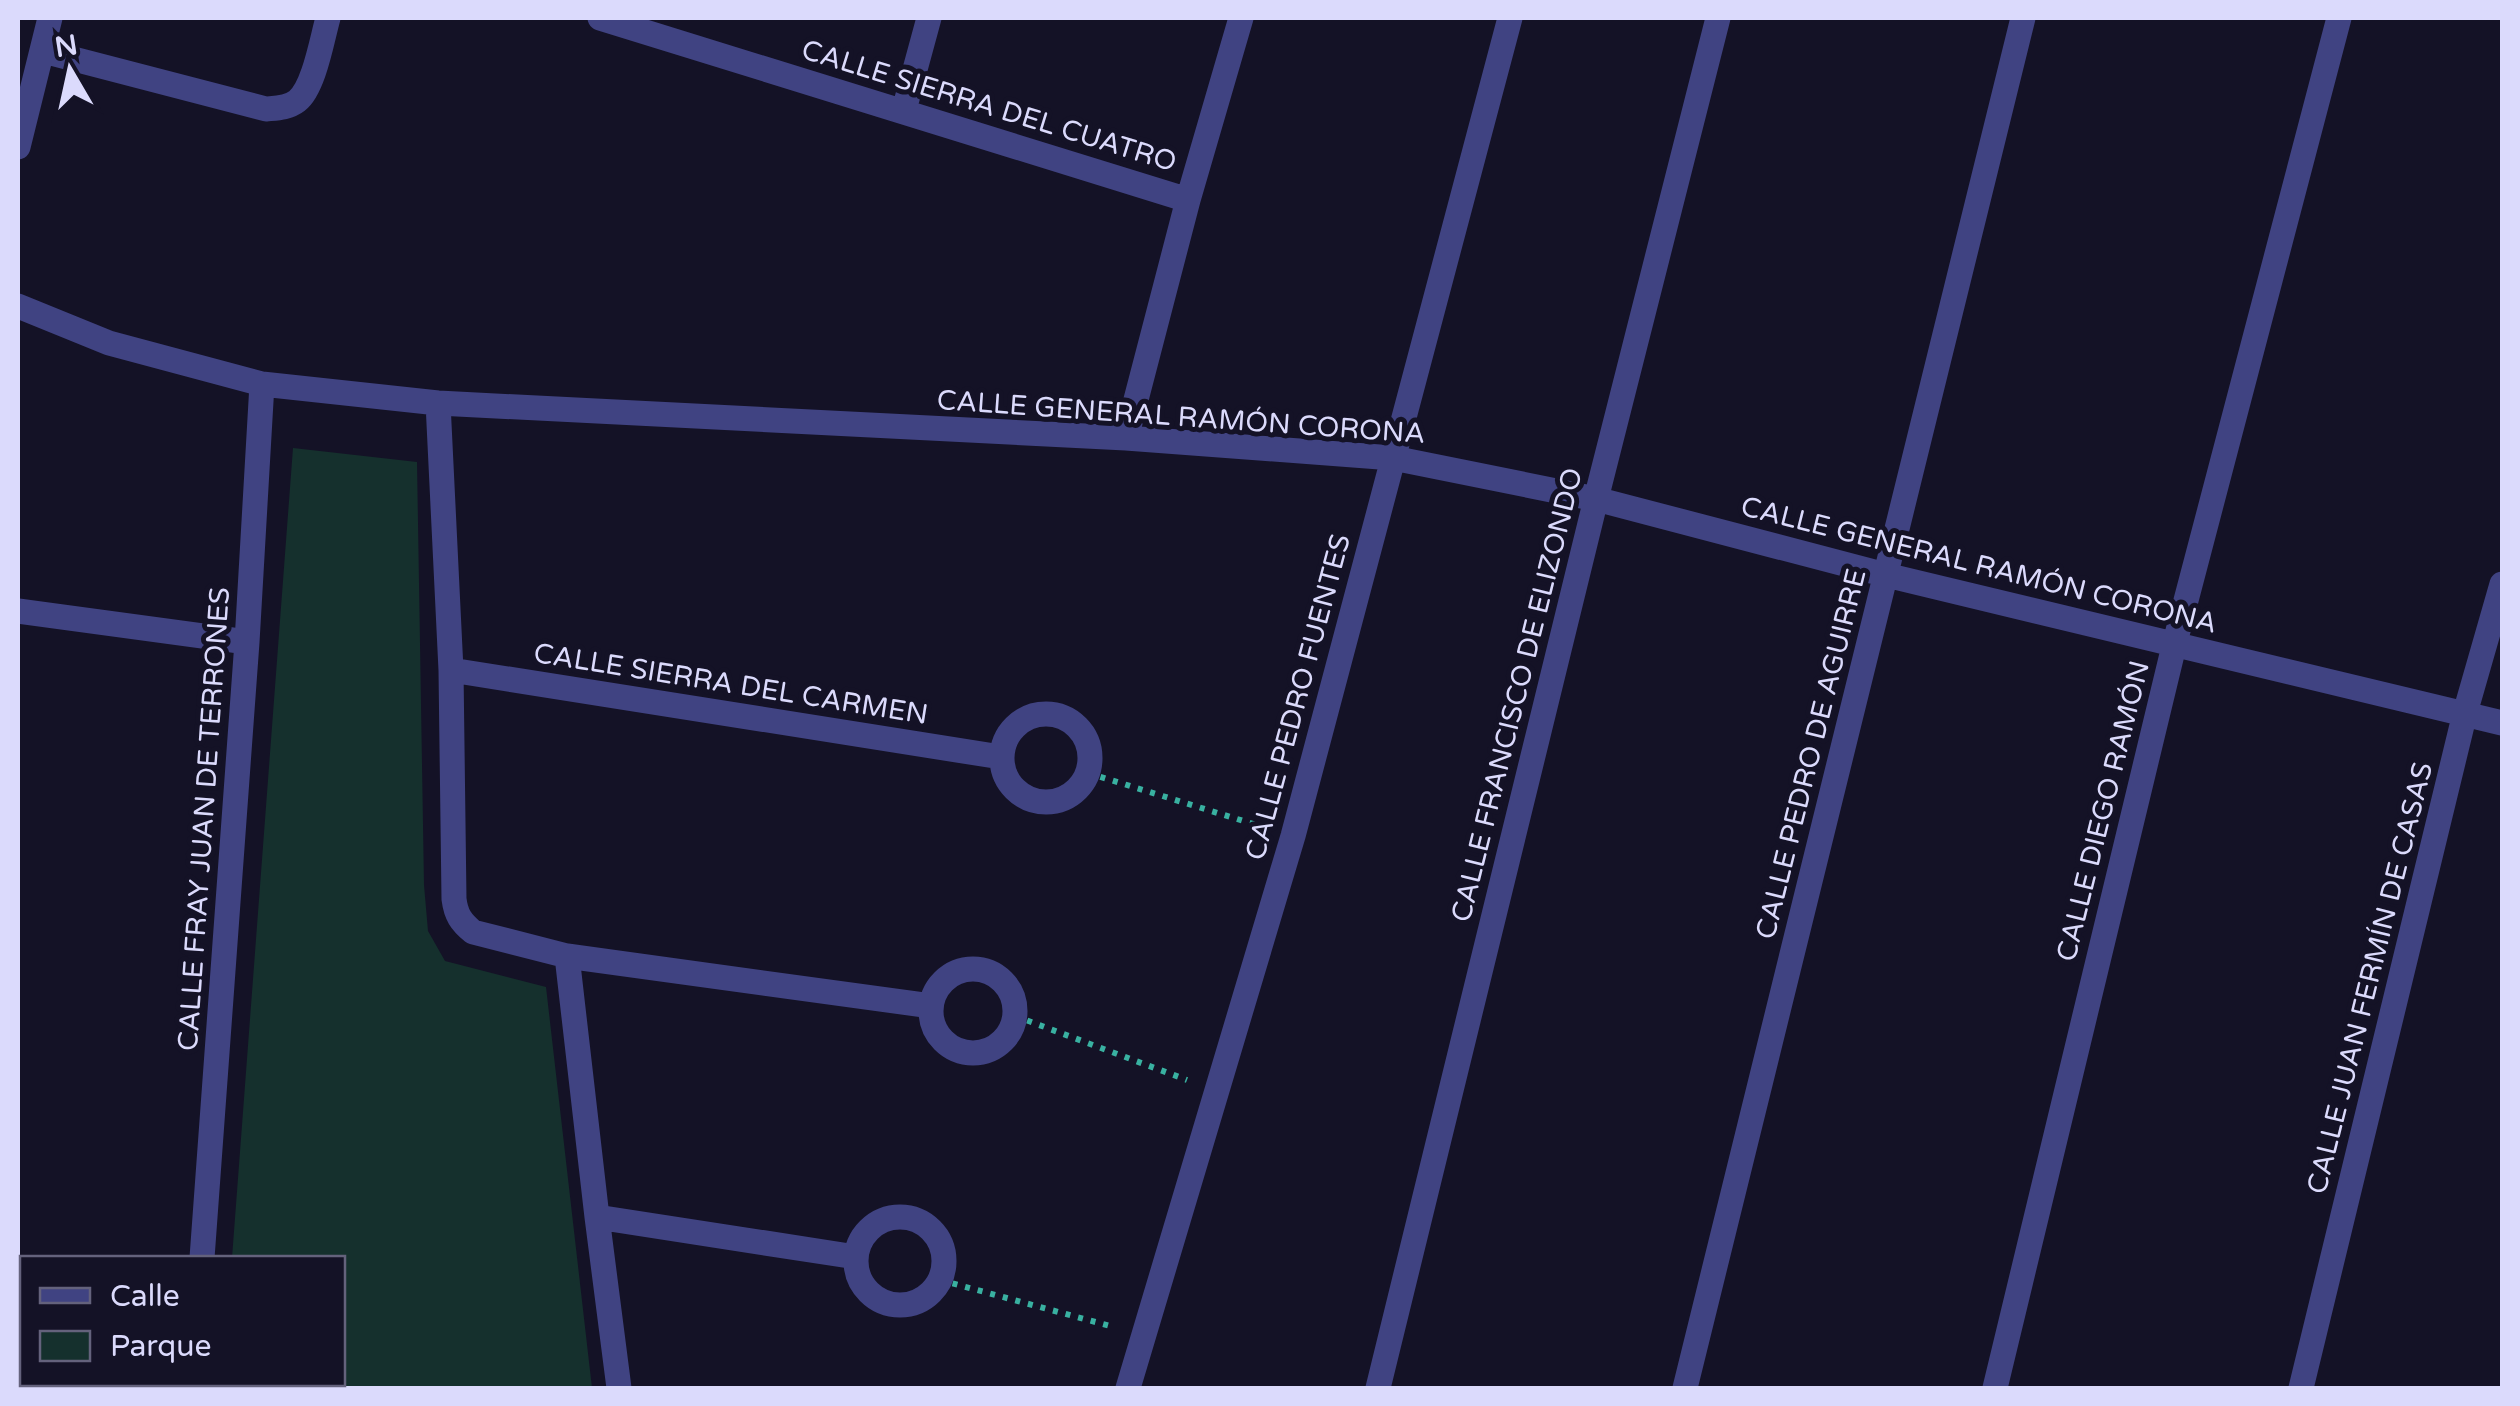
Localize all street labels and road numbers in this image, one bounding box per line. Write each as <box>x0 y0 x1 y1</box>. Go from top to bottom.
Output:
street label: CALLE SIERRA DEL CUATRO <box>797 33 1181 179</box>
street label: CALLE GENERAL RAMÓN CORONA <box>936 383 1426 451</box>
street label: CALLE FRANCISCO DE ELIZONDO <box>1444 464 1590 926</box>
street label: CALLE GENERAL RAMÓN CORONA <box>1737 489 2221 641</box>
street label: CALLE PEDRO FUENTES <box>1238 530 1358 864</box>
street label: CALLE PEDRO DE AGUIRRE <box>1749 565 1873 943</box>
street label: CALLE FRAY JUAN DE TERRONES <box>171 586 237 1052</box>
street label: CALLE SIERRA DEL CARMEN <box>531 636 931 732</box>
street label: CALLE DIEGO RAMÓN <box>2049 657 2157 965</box>
street label: CALLE JUAN FERMÍN DE CASAS <box>2300 759 2440 1197</box>

